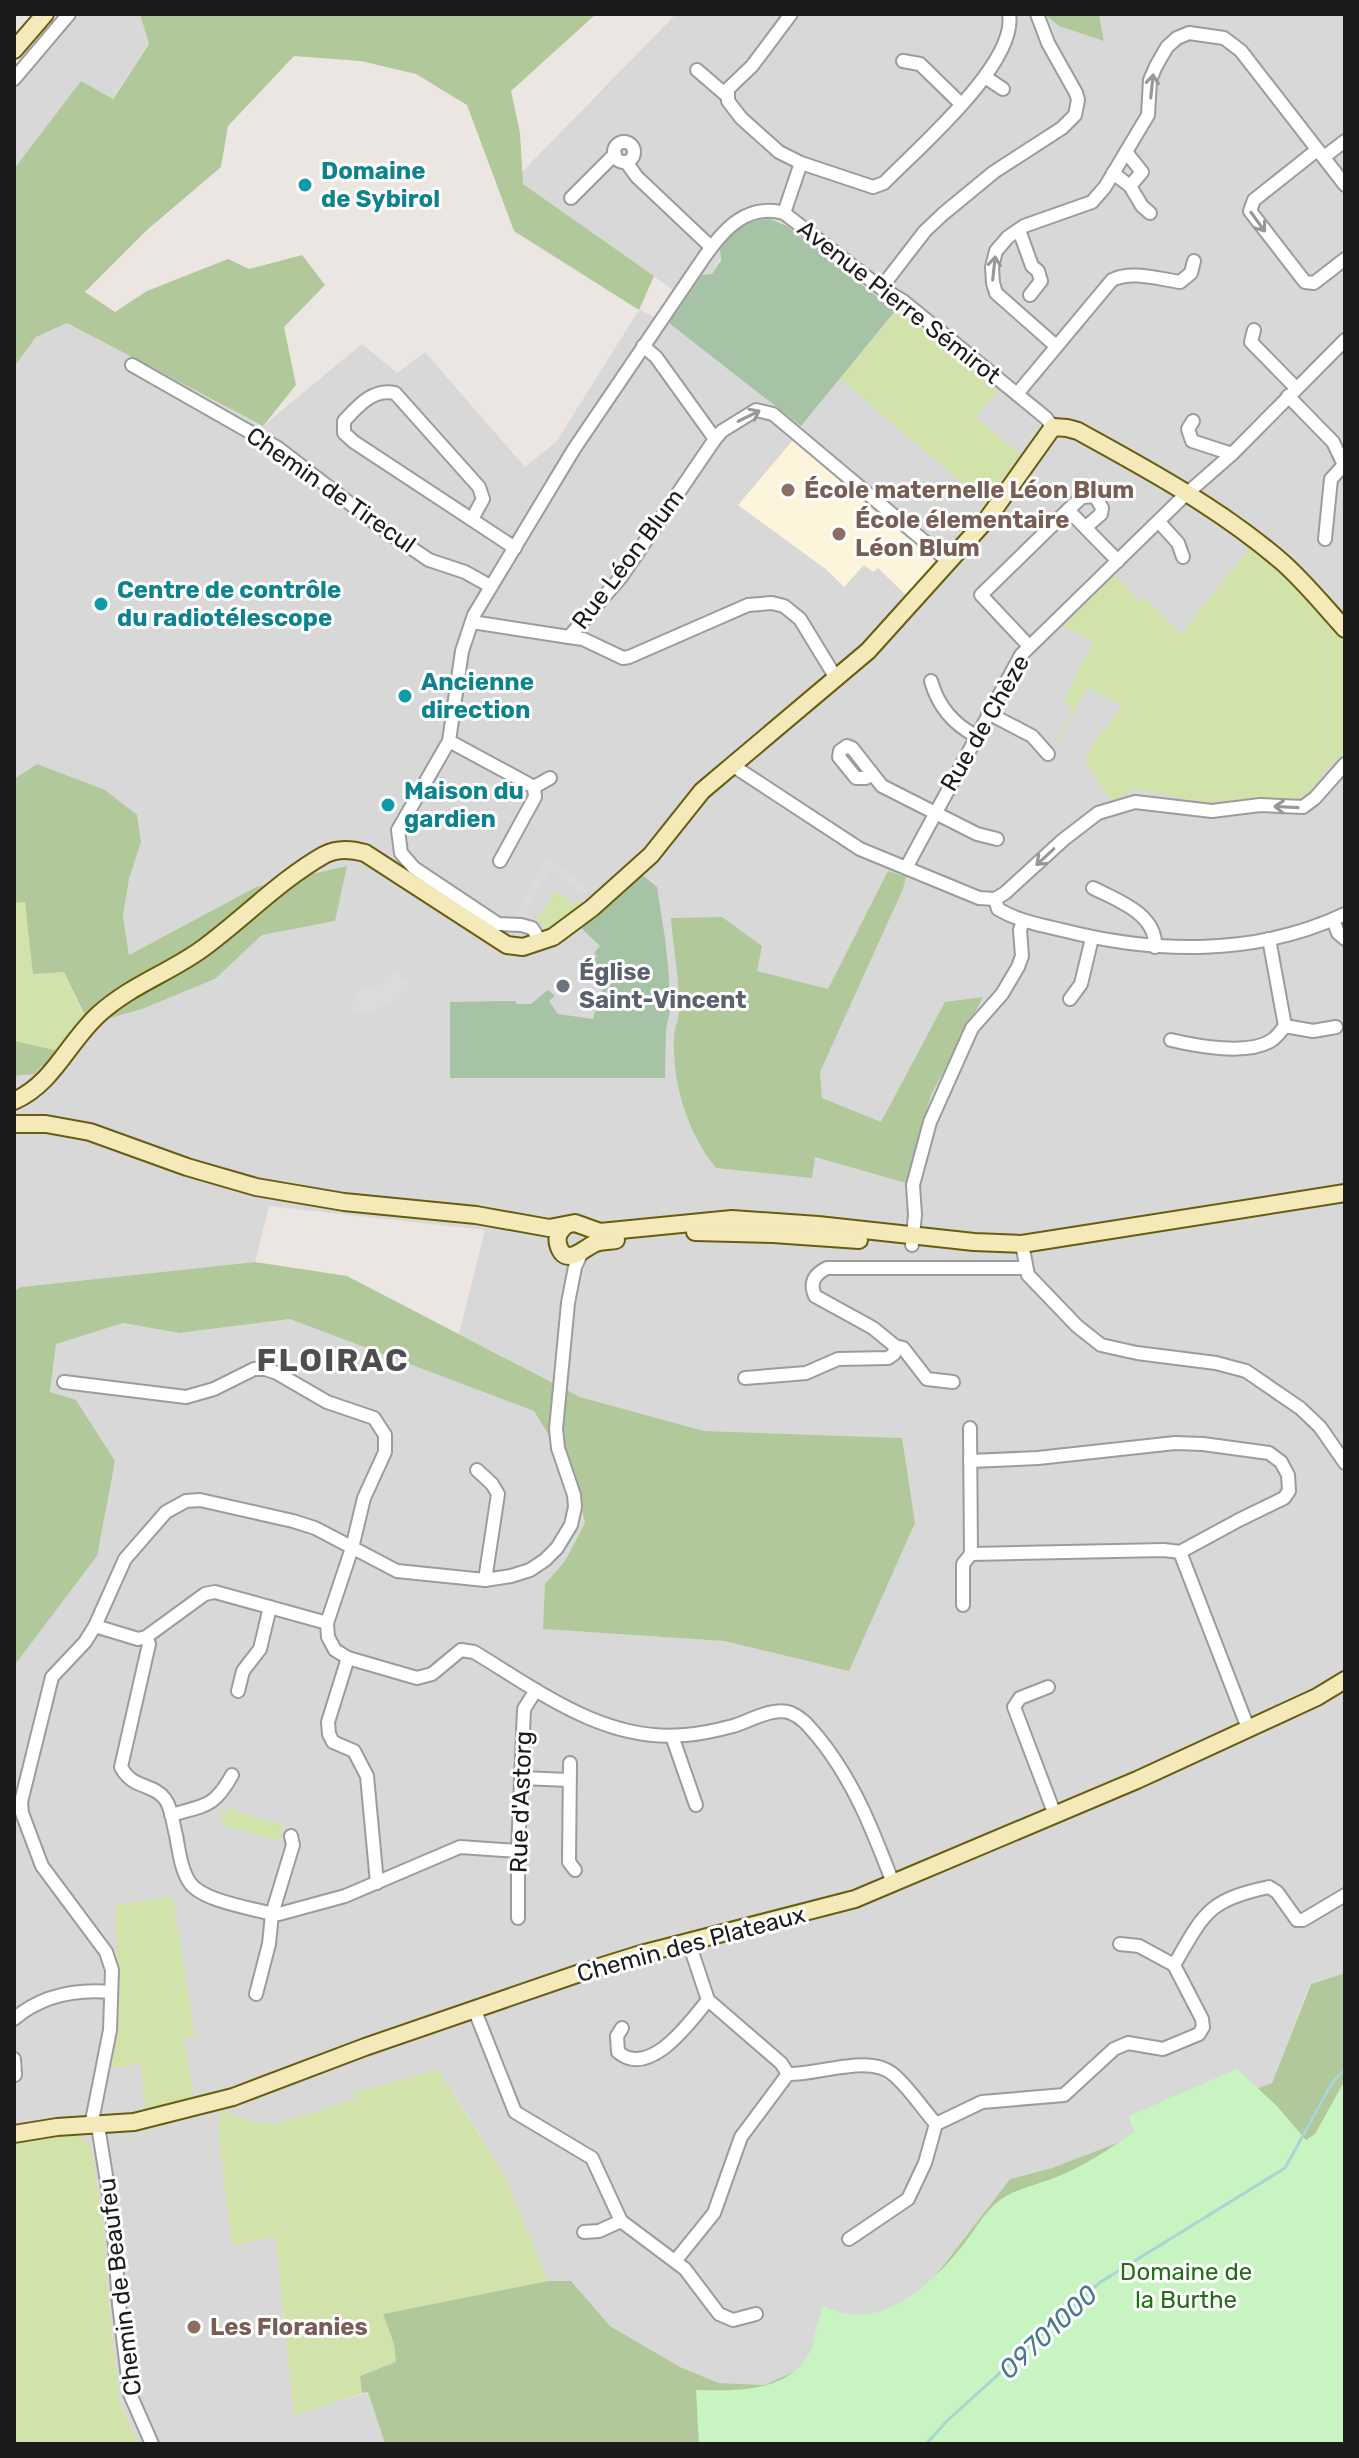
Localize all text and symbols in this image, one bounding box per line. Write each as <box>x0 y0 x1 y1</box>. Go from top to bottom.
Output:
one-way arrow <box>1145 73 1160 99</box>
place label: Domaine de Sybirol <box>321 157 440 213</box>
marker: Domaine de Sybirol <box>296 176 314 194</box>
one-way arrow <box>1249 211 1266 232</box>
street label: Avenue Pierre Sémirot <box>792 214 1006 390</box>
one-way arrow <box>987 255 1002 281</box>
one-way arrow <box>736 408 760 423</box>
street label: Chemin de Tirecul <box>241 421 421 559</box>
place label: École maternelle Léon Blum <box>804 476 1134 504</box>
marker: École maternelle Léon Blum <box>779 481 797 499</box>
street label: Rue Léon Blum <box>566 483 690 635</box>
place label: École élementaire Léon Blum <box>855 506 1070 562</box>
marker: École élementaire Léon Blum <box>830 525 848 543</box>
place label: Centre de contrôle du radiotélescope <box>117 576 341 632</box>
marker: Centre de contrôle du radiotélescope <box>92 595 110 613</box>
street label: Rue de Chèze <box>935 650 1035 796</box>
place label: Ancienne direction <box>421 668 534 724</box>
marker: Ancienne direction <box>396 687 414 705</box>
place label: Maison du gardien <box>404 777 524 833</box>
marker: Maison du gardien <box>379 796 397 814</box>
one-way arrow <box>1273 799 1300 814</box>
one-way arrow <box>1035 847 1055 866</box>
place label: Église Saint-Vincent <box>579 958 747 1014</box>
marker: Église Saint-Vincent <box>554 977 572 995</box>
district label: FLOIRAC <box>257 1341 409 1379</box>
street label: Rue d'Astorg <box>505 1731 537 1873</box>
street label: Chemin des Plateaux <box>574 1900 808 1988</box>
street label: Chemin de Beaufeu <box>93 2176 147 2398</box>
park label: Domaine de la Burthe <box>1120 2258 1252 2314</box>
water label: O9701000 <box>993 2279 1104 2386</box>
place label: Les Floranies <box>210 2313 368 2341</box>
marker: Les Floranies <box>185 2318 203 2336</box>

